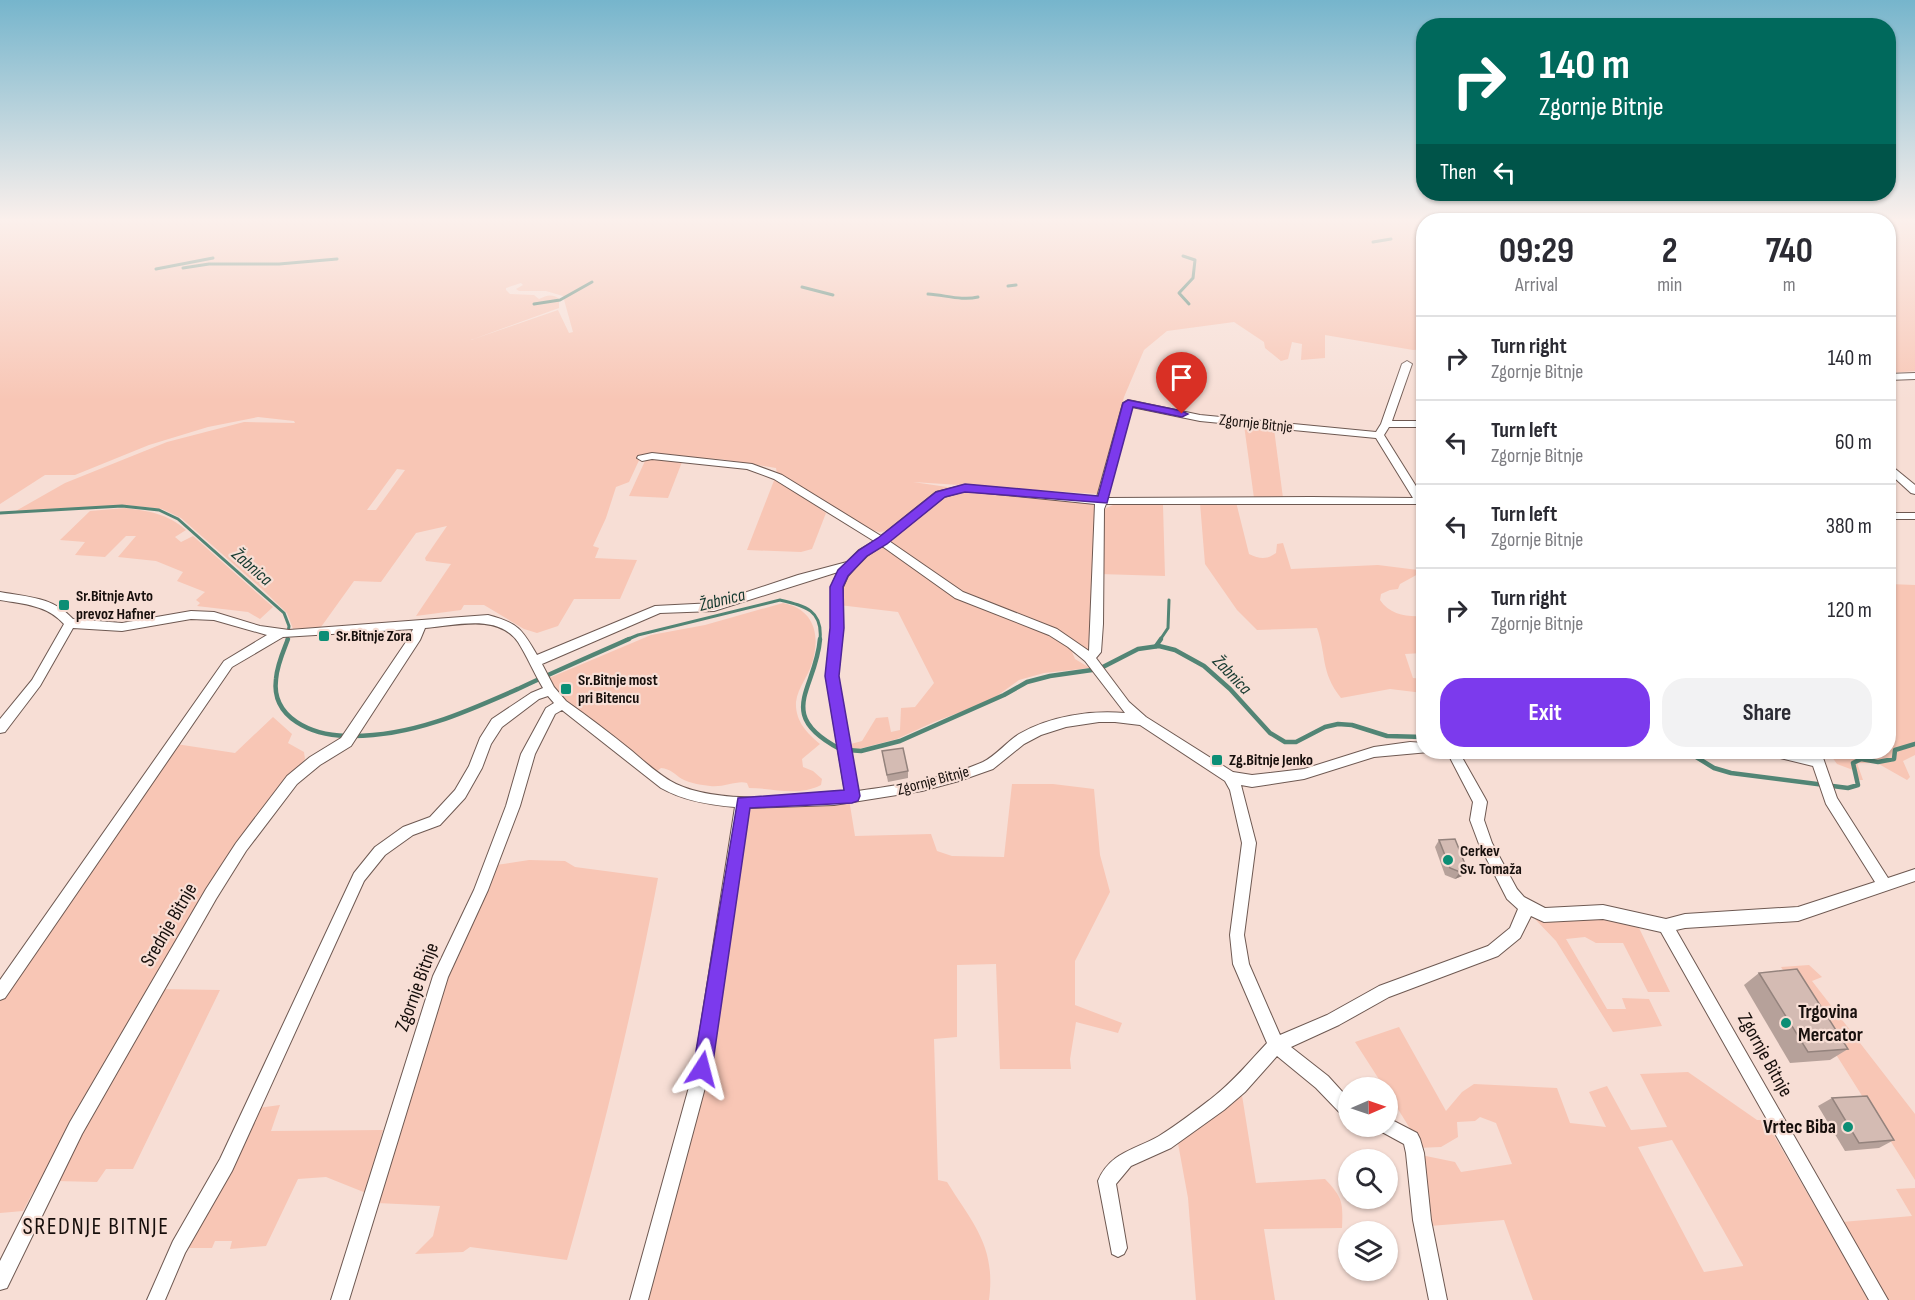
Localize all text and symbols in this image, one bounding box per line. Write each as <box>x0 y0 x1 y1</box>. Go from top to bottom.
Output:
text: 140 m <box>1539 40 1630 91</box>
icon: right <box>1440 42 1518 120</box>
text: Zgornje Bitnje <box>1539 91 1664 123</box>
icon: left <box>1488 156 1521 189</box>
text: Then <box>1440 159 1476 186</box>
text: 09:29 <box>1499 230 1574 273</box>
text: 2 <box>1662 230 1678 273</box>
text: 740 <box>1765 230 1813 273</box>
text: Arrival <box>1515 273 1558 297</box>
text: min <box>1657 273 1682 297</box>
text: m <box>1783 273 1796 297</box>
text: Turn right <box>1491 333 1567 360</box>
icon: right <box>1440 342 1473 375</box>
text: 140 m <box>1828 345 1872 372</box>
pin <box>1156 352 1207 414</box>
text: Zgornje Bitnje <box>1491 360 1583 384</box>
icon: arrive <box>1165 361 1198 394</box>
street label: Zgornje Bitnje <box>1218 411 1294 437</box>
text: Turn left <box>1491 417 1557 444</box>
icon: left <box>1440 426 1473 459</box>
text: 60 m <box>1835 429 1872 456</box>
text: Zgornje Bitnje <box>1491 444 1583 468</box>
text: Turn left <box>1491 501 1557 528</box>
icon: left <box>1440 510 1473 543</box>
text: 380 m <box>1826 513 1872 540</box>
text: Zgornje Bitnje <box>1491 528 1583 552</box>
water label: Žabnica <box>227 543 277 591</box>
water label: Žabnica <box>696 584 748 616</box>
text: Turn right <box>1491 585 1567 612</box>
place label: Sr.Bitnje Avto prevoz Hafner <box>76 587 155 624</box>
icon: right <box>1440 594 1473 627</box>
text: 120 m <box>1828 597 1872 624</box>
marker: Sr.Bitnje Avto prevoz Hafner <box>57 598 71 612</box>
text: Zgornje Bitnje <box>1491 612 1583 636</box>
place label: Sr.Bitnje Zora <box>336 627 412 646</box>
marker: Sr.Bitnje Zora <box>317 629 331 643</box>
water label: Žabnica <box>1208 650 1256 700</box>
place label: Sr.Bitnje most pri Bitencu <box>578 671 658 708</box>
button: Exit <box>1440 678 1650 747</box>
button: Share <box>1662 678 1872 747</box>
marker: Sr.Bitnje most pri Bitencu <box>559 682 573 696</box>
place label: Zg.Bitnje Jenko <box>1229 751 1313 770</box>
marker: Zg.Bitnje Jenko <box>1210 753 1224 767</box>
street label: Zgornje Bitnje <box>895 762 971 800</box>
place label: Cerkev Sv. Tomaža <box>1460 842 1522 879</box>
marker: Cerkev Sv. Tomaža <box>1441 853 1455 867</box>
street label: Srednje Bitnje <box>135 879 203 971</box>
street label: Zgornje Bitnje <box>390 940 444 1034</box>
place label: Trgovina Mercator <box>1798 1000 1863 1047</box>
street label: Zgornje Bitnje <box>1732 1009 1798 1101</box>
marker: Trgovina Mercator <box>1779 1016 1793 1030</box>
position arrow <box>670 1037 734 1101</box>
north arrow <box>1338 1077 1398 1137</box>
map controls <box>1338 1077 1398 1281</box>
place label: Vrtec Biba <box>1763 1115 1836 1139</box>
marker: Vrtec Biba <box>1841 1120 1855 1134</box>
button: search <box>1338 1149 1398 1209</box>
district label: SREDNJE BITNJE <box>22 1212 170 1241</box>
button: layers <box>1338 1221 1398 1281</box>

